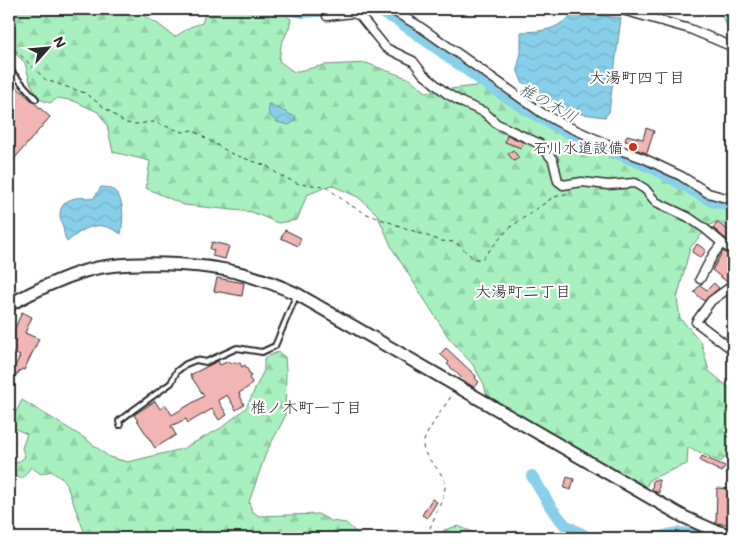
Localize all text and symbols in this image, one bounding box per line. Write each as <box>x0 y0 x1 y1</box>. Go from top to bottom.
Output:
north arrow <box>22 22 72 72</box>
text: N <box>49 33 71 51</box>
district label: 大湯町四丁目 <box>589 66 685 87</box>
water label: 椎の木川 <box>516 77 582 127</box>
place label: 石川水道設備 <box>533 137 623 157</box>
marker: 石川水道設備 <box>627 141 639 153</box>
district label: 大湯町二丁目 <box>475 280 571 301</box>
district label: 椎ノ木町一丁目 <box>250 396 362 417</box>

